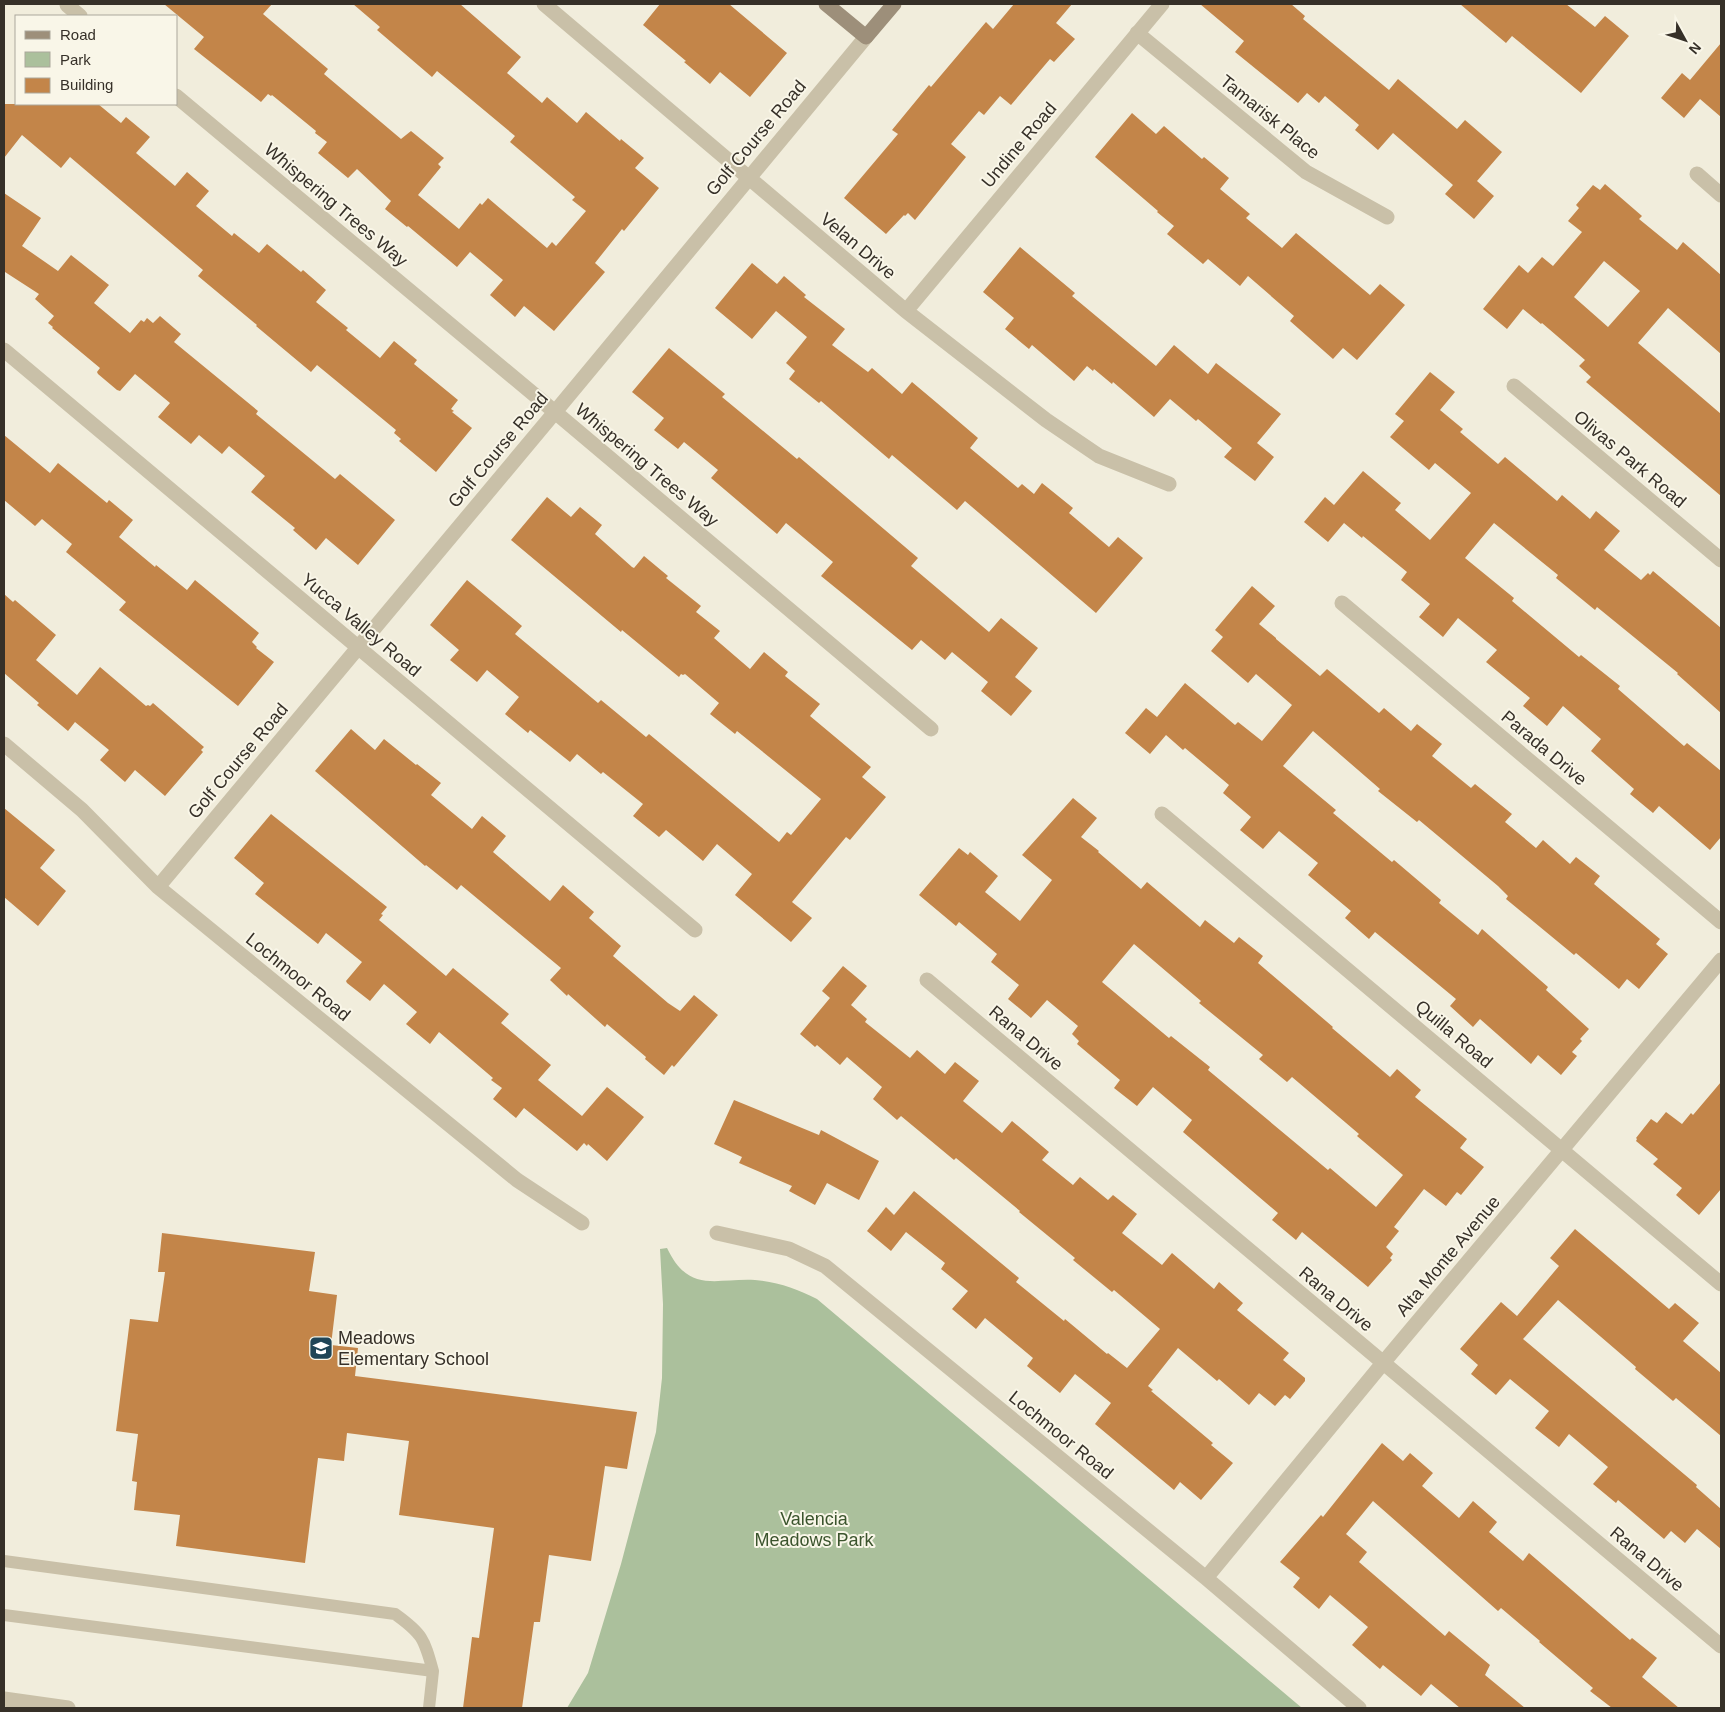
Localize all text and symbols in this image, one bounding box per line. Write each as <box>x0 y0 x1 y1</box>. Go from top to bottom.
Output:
legend <box>15 15 178 105</box>
north arrow <box>1660 15 1710 65</box>
text: Road <box>60 26 96 43</box>
text: N <box>1686 39 1704 57</box>
text: Park <box>60 51 91 68</box>
street label: Tamarisk Place <box>1216 71 1324 163</box>
text: Building <box>60 76 113 93</box>
street label: Golf Course Road <box>702 76 810 200</box>
street label: Undine Road <box>978 98 1060 192</box>
street label: Whispering Trees Way <box>260 139 412 271</box>
street label: Velan Drive <box>816 209 900 283</box>
street label: Golf Course Road <box>444 388 552 512</box>
street label: Whispering Trees Way <box>571 399 723 531</box>
street label: Olivas Park Road <box>1570 406 1690 512</box>
street label: Yucca Valley Road <box>297 569 425 681</box>
street label: Golf Course Road <box>184 699 292 823</box>
street label: Parada Drive <box>1497 707 1591 789</box>
street label: Lochmoor Road <box>242 929 354 1025</box>
street label: Quilla Road <box>1412 996 1496 1072</box>
street label: Rana Drive <box>985 1001 1067 1075</box>
street label: Alta Monte Avenue <box>1392 1192 1504 1320</box>
street label: Rana Drive <box>1295 1262 1377 1336</box>
place label: Meadows Elementary School <box>338 1328 489 1369</box>
school or university icon: Meadows Elementary School <box>308 1335 334 1361</box>
street label: Lochmoor Road <box>1005 1387 1117 1483</box>
park label: Valencia Meadows Park <box>754 1509 875 1550</box>
street label: Rana Drive <box>1606 1522 1688 1596</box>

